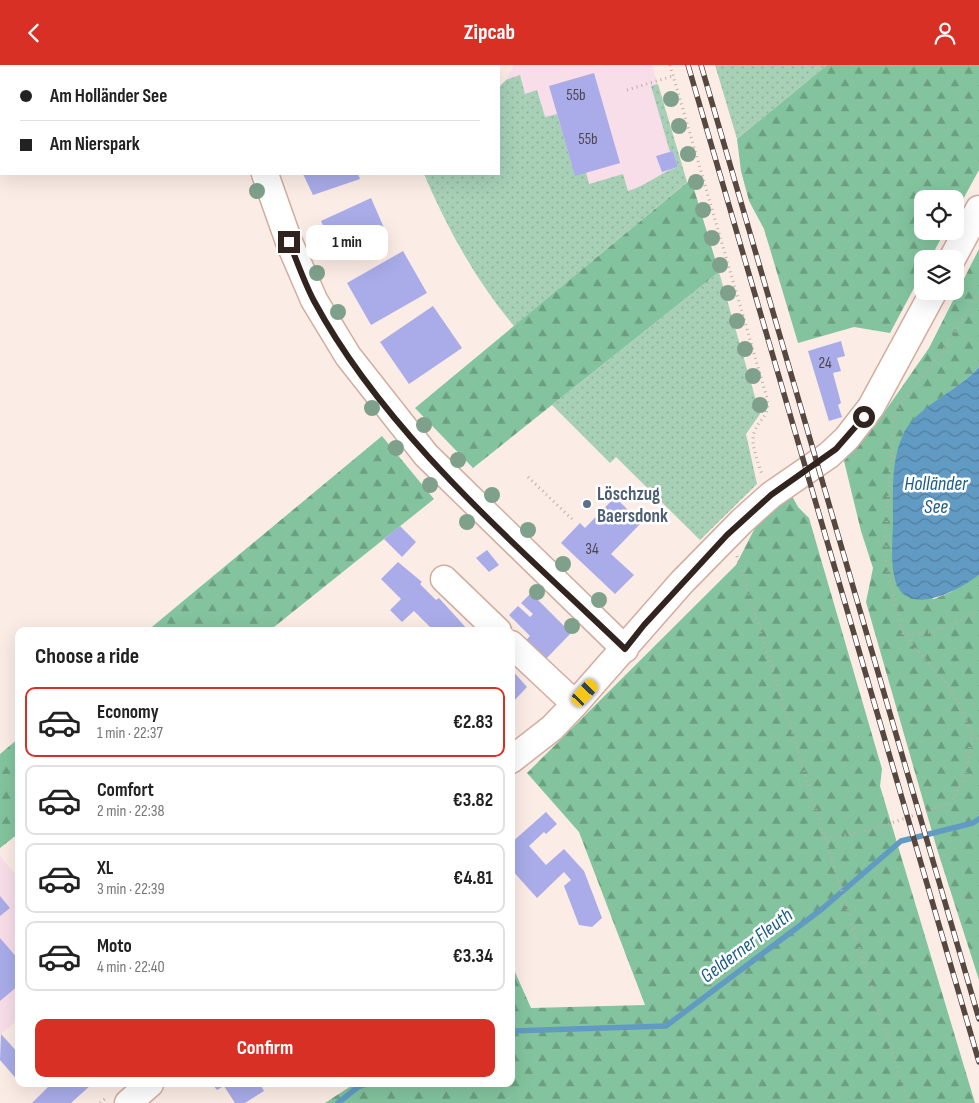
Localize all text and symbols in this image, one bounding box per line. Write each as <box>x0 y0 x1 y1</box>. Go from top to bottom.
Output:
icon: back <box>20 19 48 47</box>
text: Zipcab <box>464 19 515 46</box>
icon: person <box>931 19 959 47</box>
text: Am Holländer See <box>50 85 167 108</box>
house number: 55b <box>566 86 586 105</box>
house number: 55b <box>578 130 598 149</box>
text: Am Nierspark <box>50 133 140 156</box>
map controls <box>914 190 964 300</box>
button: locate <box>914 190 964 240</box>
callout: 1 min <box>306 225 389 259</box>
route end <box>278 231 300 253</box>
text: 1 min <box>332 233 362 252</box>
button: layers <box>914 250 964 300</box>
house number: 24 <box>818 354 832 373</box>
route start <box>853 406 875 428</box>
water label: Holländer See <box>904 472 969 519</box>
place label: Löschzug Baersdonk <box>597 483 668 528</box>
marker: Löschzug Baersdonk <box>581 498 593 510</box>
house number: 34 <box>585 540 599 559</box>
text: Choose a ride <box>35 643 139 670</box>
car <box>569 677 600 709</box>
icon: car <box>37 700 82 745</box>
text: Economy <box>97 701 159 724</box>
text: €2.83 <box>453 711 493 734</box>
text: 1 min · 22:37 <box>97 724 163 743</box>
icon: car <box>37 778 82 823</box>
text: Comfort <box>97 779 154 802</box>
text: €3.82 <box>453 789 493 812</box>
text: 2 min · 22:38 <box>97 802 164 821</box>
icon: car <box>37 856 82 901</box>
text: XL <box>97 857 113 880</box>
text: €4.81 <box>453 867 493 890</box>
text: 3 min · 22:39 <box>97 880 165 899</box>
water label: Gelderner Fleuth <box>696 903 797 988</box>
icon: car <box>37 934 82 979</box>
text: Moto <box>97 935 132 958</box>
text: €3.34 <box>453 945 493 968</box>
text: 4 min · 22:40 <box>97 958 165 977</box>
button: Confirm <box>35 1019 495 1077</box>

